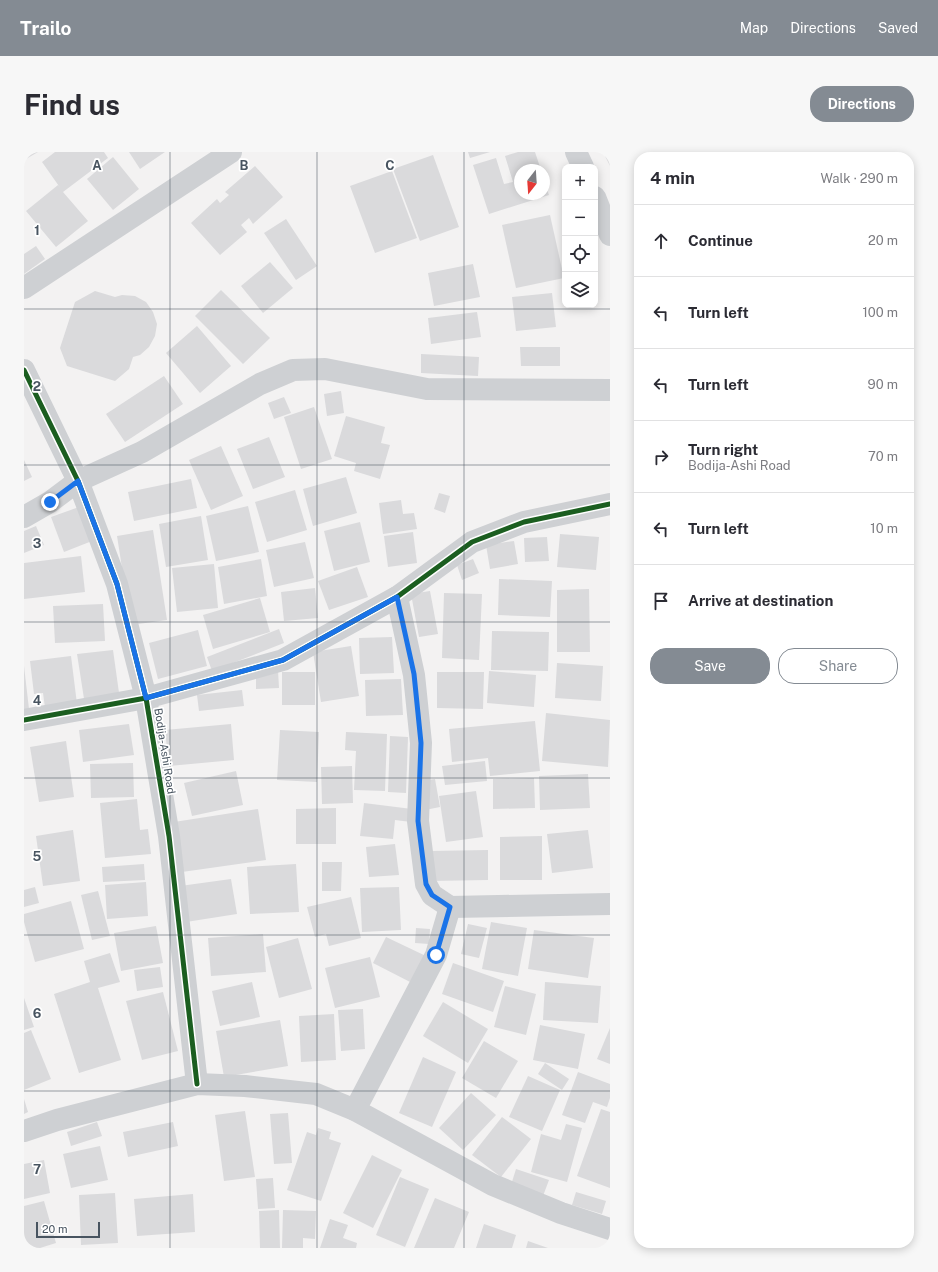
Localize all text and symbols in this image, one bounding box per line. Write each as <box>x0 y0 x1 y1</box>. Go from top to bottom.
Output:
text: Trailo <box>20 17 72 39</box>
text: Map <box>740 20 768 36</box>
text: Directions <box>790 20 856 36</box>
text: Saved <box>878 20 918 36</box>
button: Directions <box>810 86 914 122</box>
text: Find us <box>24 88 120 121</box>
text: A <box>92 158 102 173</box>
text: B <box>240 158 249 173</box>
text: C <box>385 158 395 173</box>
north arrow <box>514 164 550 200</box>
map controls <box>562 164 598 308</box>
button: + <box>562 164 598 200</box>
text: 4 min <box>650 168 695 188</box>
text: Walk · 290 m <box>820 171 898 186</box>
button: − <box>562 200 598 236</box>
text: 1 <box>34 223 40 238</box>
icon: ahead <box>650 230 672 252</box>
text: Continue <box>688 232 753 249</box>
text: 20 m <box>868 233 898 248</box>
button: locate <box>562 236 598 272</box>
button: layers <box>562 272 598 308</box>
icon: left <box>650 302 672 324</box>
text: Turn left <box>688 304 749 321</box>
text: 100 m <box>862 305 898 320</box>
icon: left <box>650 374 672 396</box>
text: Turn left <box>688 376 749 393</box>
text: 90 m <box>868 377 898 392</box>
text: 2 <box>33 379 41 394</box>
text: Turn right <box>688 441 758 458</box>
icon: right <box>650 446 672 468</box>
text: 70 m <box>868 449 898 464</box>
text: Bodija-Ashi Road <box>688 458 791 473</box>
route end <box>41 493 59 511</box>
icon: left <box>650 518 672 540</box>
text: Turn left <box>688 520 749 537</box>
text: 10 m <box>870 521 898 536</box>
text: 3 <box>33 536 42 551</box>
icon: arrive <box>650 590 672 612</box>
text: Arrive at destination <box>688 592 833 609</box>
button: Save <box>650 648 770 684</box>
button: Share <box>778 648 898 684</box>
text: 4 <box>33 693 42 708</box>
street label: Bodija-Ashi Road <box>152 707 178 795</box>
text: 5 <box>33 849 42 864</box>
route start <box>427 946 445 964</box>
text: 6 <box>33 1006 42 1021</box>
text: 7 <box>33 1162 41 1177</box>
scale bar <box>36 1220 100 1239</box>
text: 20 m <box>42 1223 67 1235</box>

